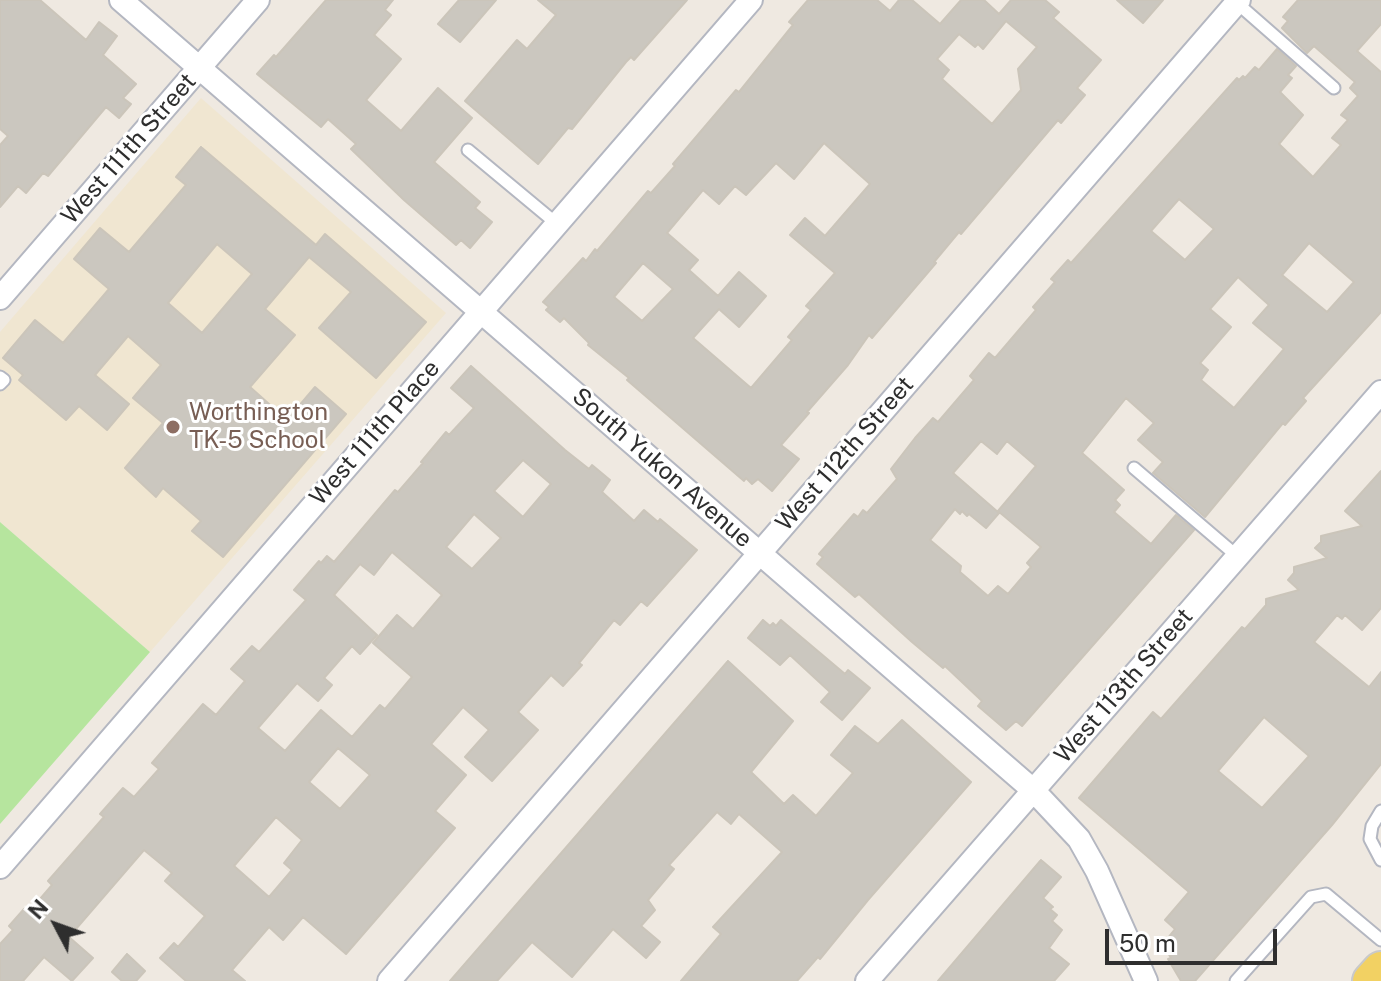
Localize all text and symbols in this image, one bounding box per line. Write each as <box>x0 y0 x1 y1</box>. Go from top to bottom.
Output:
street label: West 111th Street <box>56 68 202 230</box>
street label: West 111th Place <box>304 355 446 511</box>
street label: West 112th Street <box>770 371 920 537</box>
street label: South Yukon Avenue <box>566 382 758 554</box>
place label: Worthington TK-5 School <box>189 399 328 455</box>
marker: Worthington TK-5 School <box>164 418 182 436</box>
street label: West 113th Street <box>1049 603 1199 769</box>
north arrow <box>16 885 96 965</box>
text: N <box>22 894 53 924</box>
scale bar <box>1109 913 1281 963</box>
text: 50 m <box>1119 929 1176 957</box>

